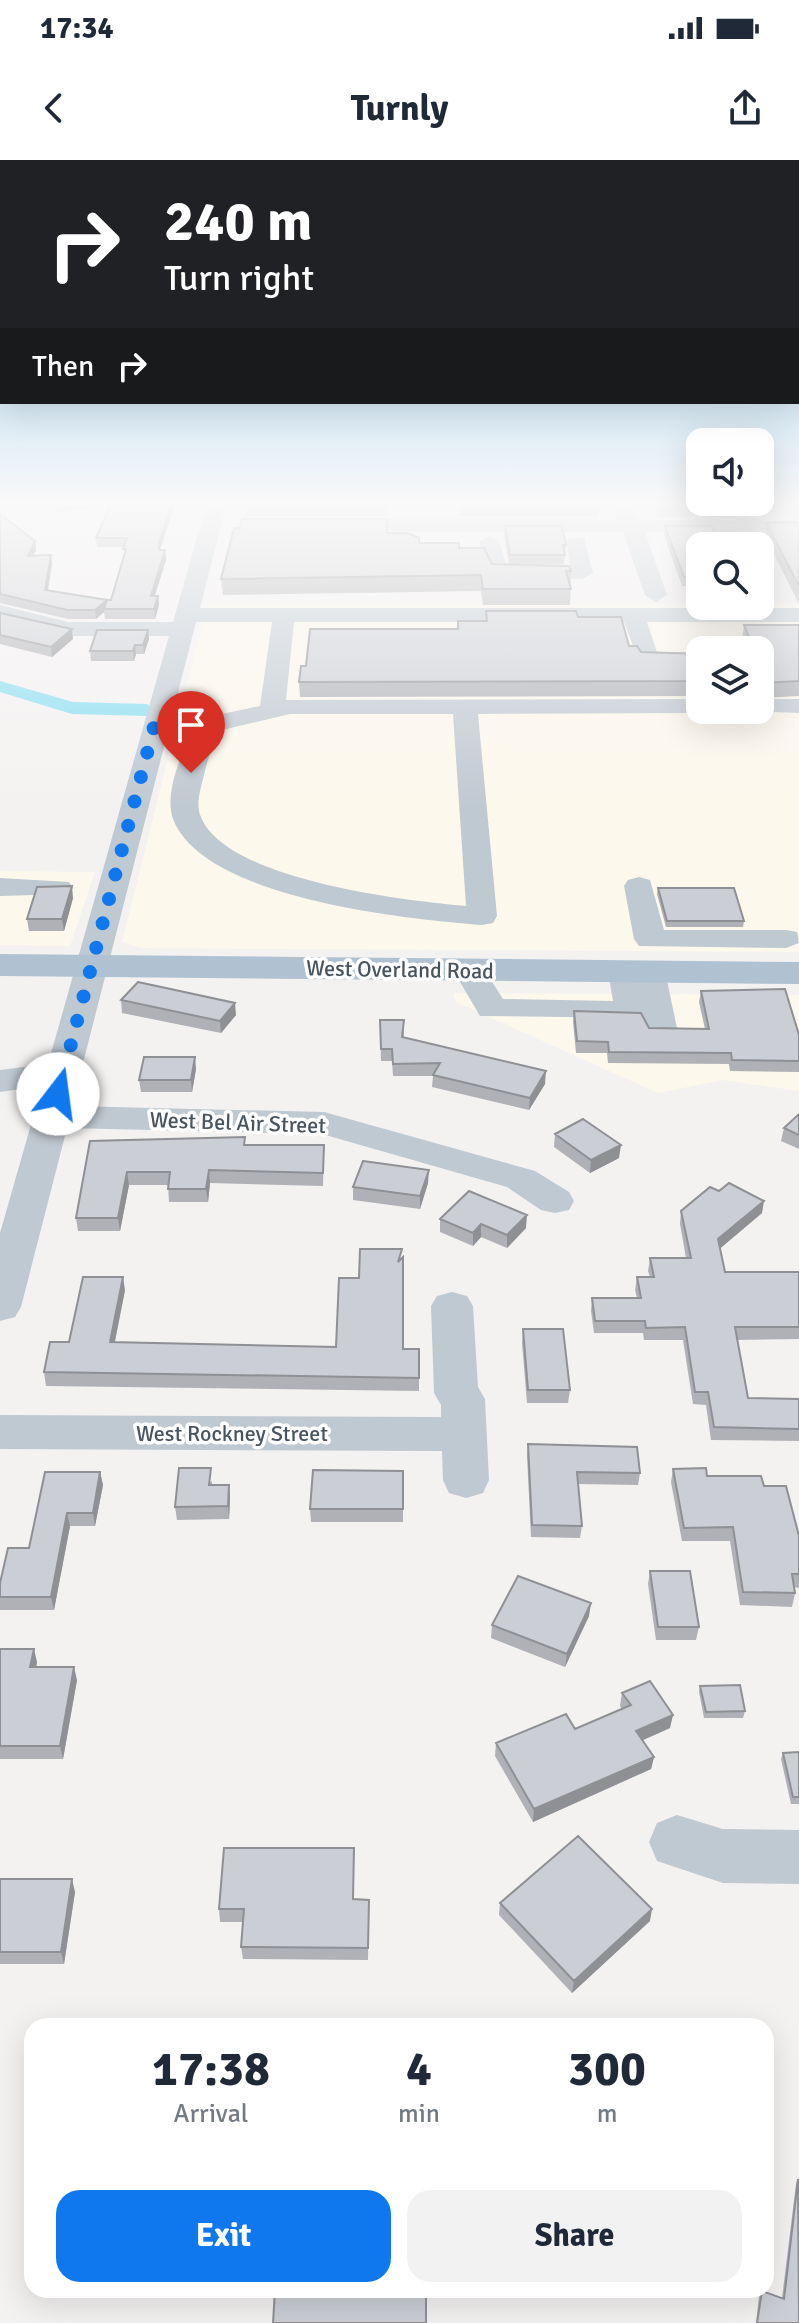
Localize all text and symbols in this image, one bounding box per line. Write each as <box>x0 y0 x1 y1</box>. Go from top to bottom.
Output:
text: 17:34 <box>40 10 114 47</box>
icon: back <box>32 86 76 130</box>
text: Turnly <box>351 86 448 131</box>
icon: share <box>723 86 767 130</box>
text: 240 m <box>164 187 312 256</box>
icon: right <box>32 192 136 296</box>
text: Turn right <box>164 256 314 301</box>
icon: right <box>110 344 154 388</box>
text: Then <box>32 348 94 385</box>
map controls <box>686 428 774 724</box>
button: sound <box>686 428 774 516</box>
button: search <box>686 532 774 620</box>
button: layers <box>686 636 774 724</box>
pin <box>157 691 225 773</box>
icon: arrive <box>169 703 213 747</box>
street label: West Overland Road <box>306 954 494 985</box>
position arrow <box>16 1052 100 1136</box>
street label: West Bel Air Street <box>149 1106 327 1139</box>
street label: West Rockney Street <box>136 1420 328 1447</box>
text: 17:38 <box>152 2040 270 2099</box>
text: 4 <box>406 2040 432 2099</box>
text: 300 <box>568 2040 646 2099</box>
text: Arrival <box>174 2098 248 2130</box>
text: min <box>398 2098 440 2130</box>
text: m <box>597 2098 617 2130</box>
button: Exit <box>56 2190 391 2282</box>
button: Share <box>407 2190 742 2282</box>

